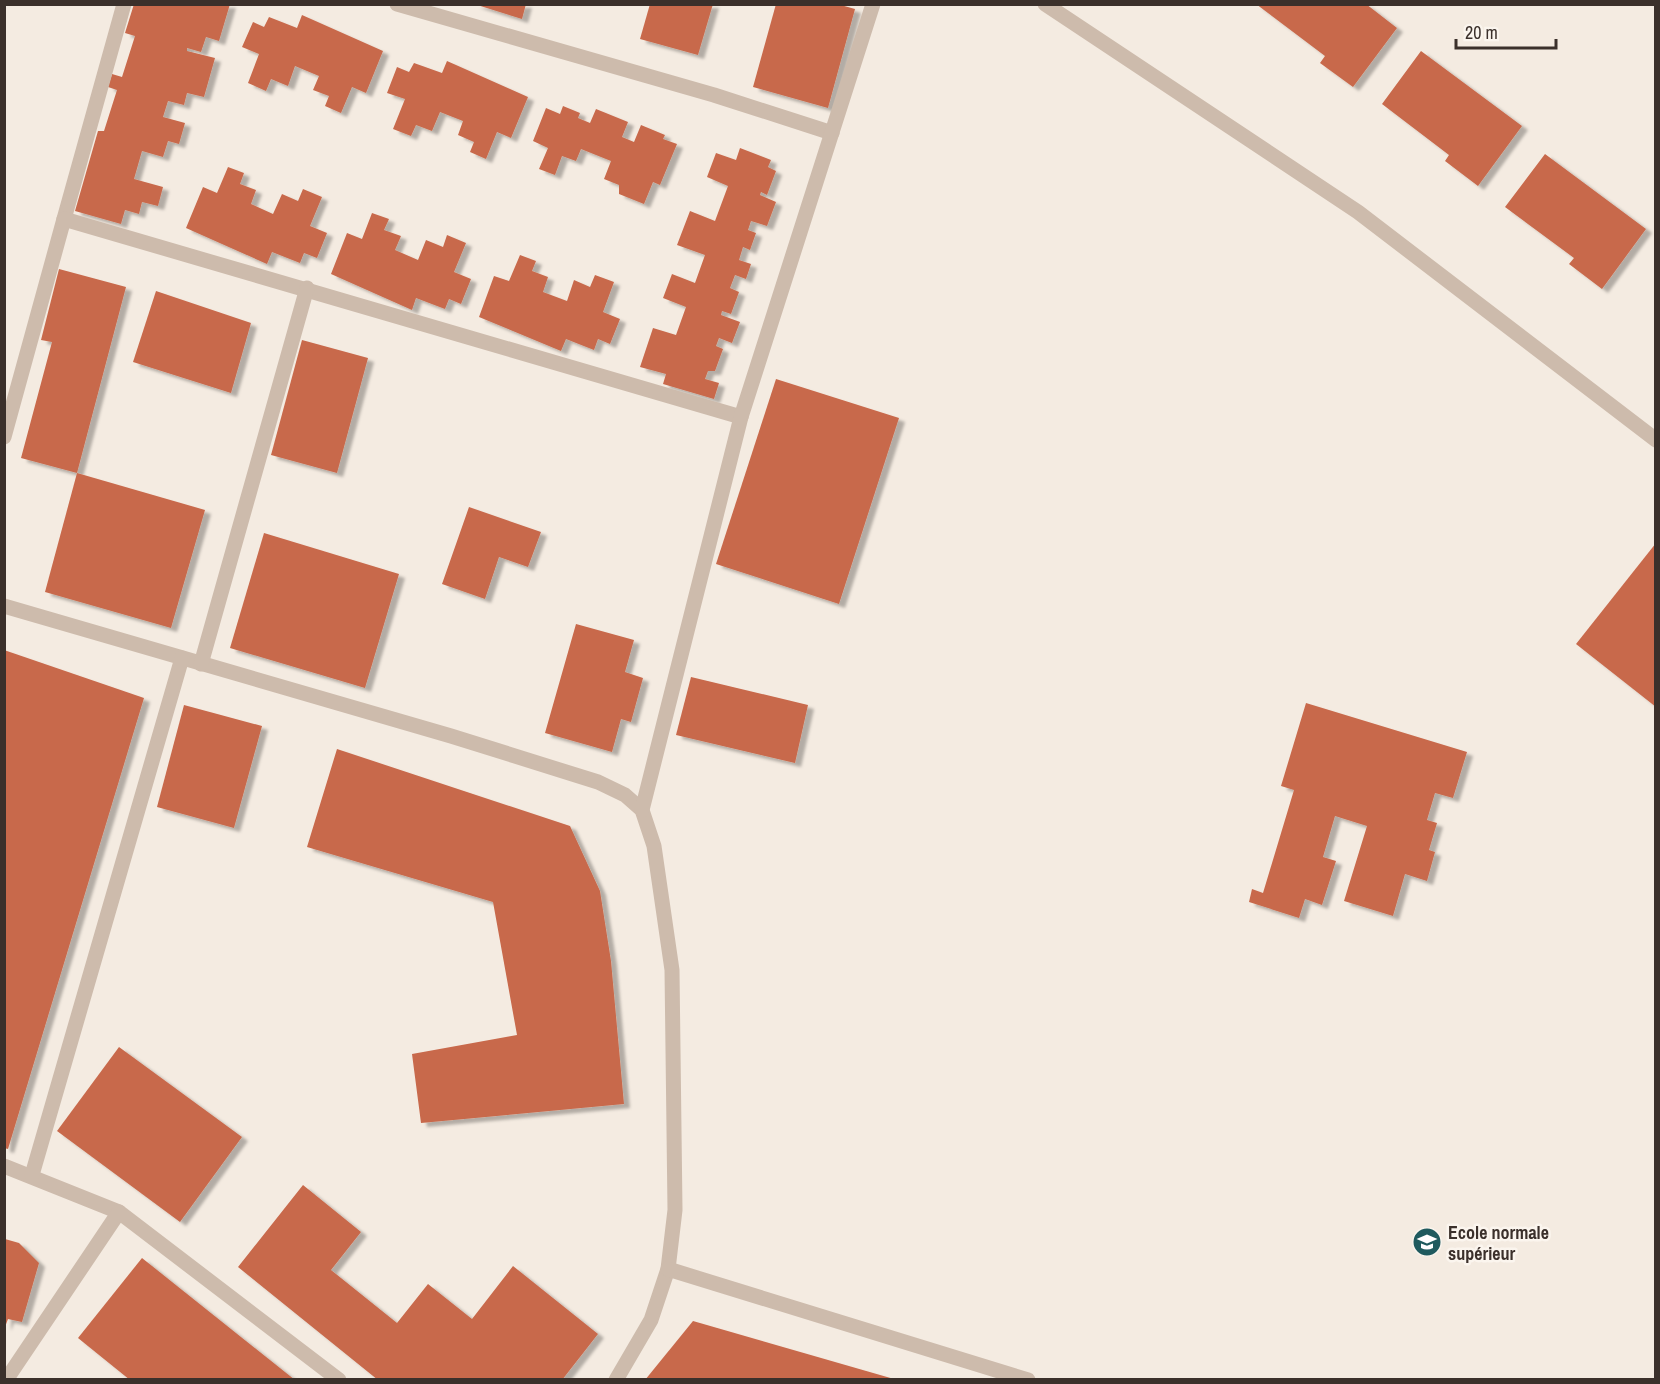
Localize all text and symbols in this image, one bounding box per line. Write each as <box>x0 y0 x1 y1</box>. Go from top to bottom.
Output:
scale bar <box>1456 12 1556 50</box>
text: 20 m <box>1465 20 1498 45</box>
place label: Ecole normale supérieur <box>1448 1220 1549 1266</box>
school or university icon: Ecole normale supérieur <box>1411 1226 1443 1258</box>

